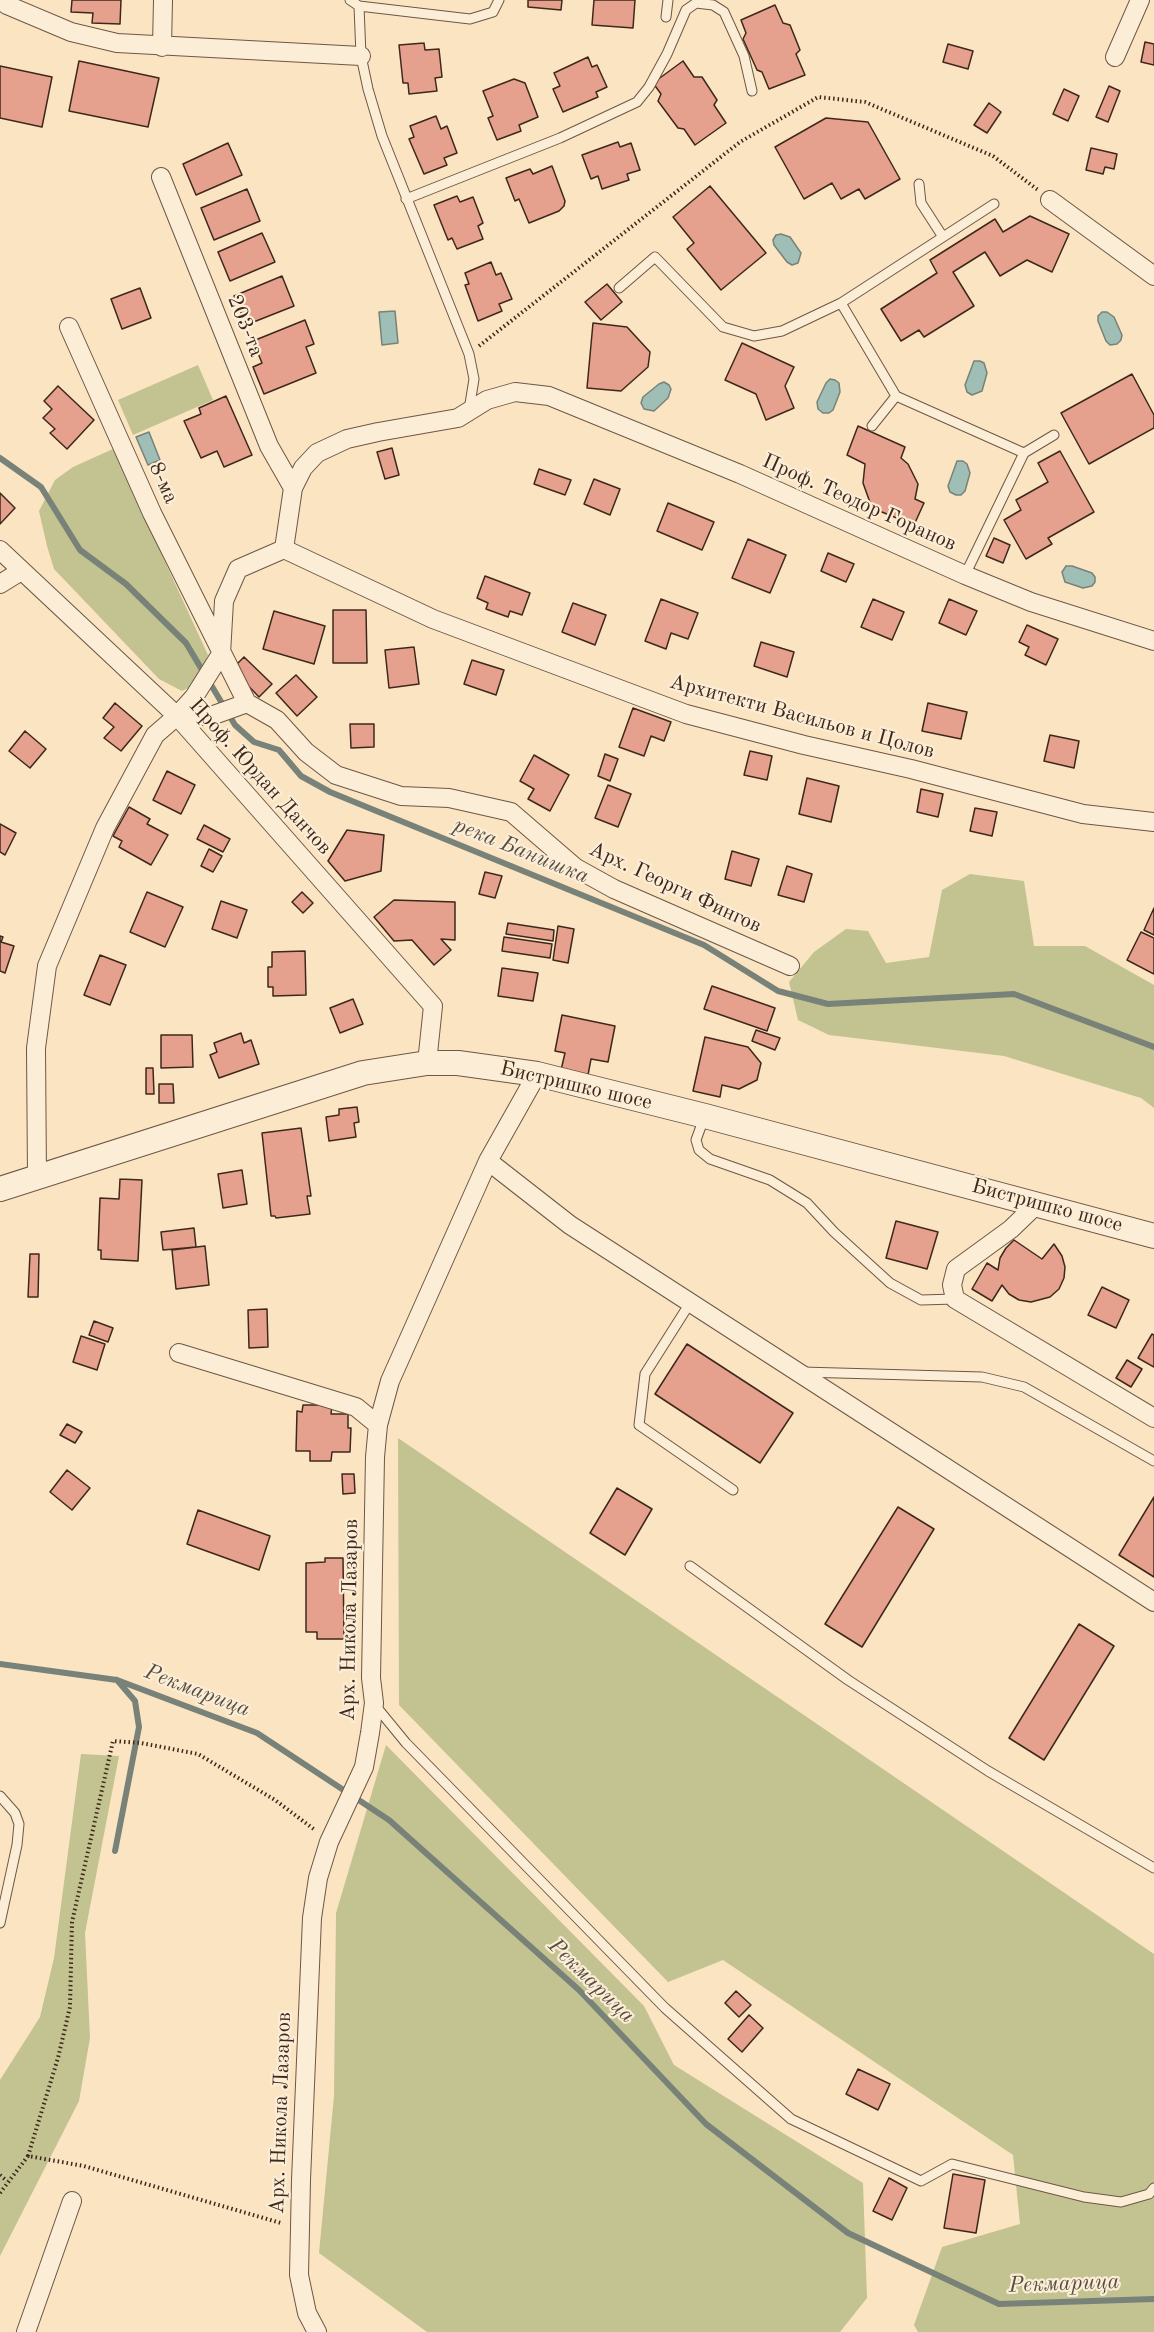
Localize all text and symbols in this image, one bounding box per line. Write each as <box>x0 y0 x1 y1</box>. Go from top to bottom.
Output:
street label: 203-та <box>221 291 269 361</box>
street label: Проф. Теодор Горанов <box>758 449 960 557</box>
street label: 8-ма <box>143 458 183 508</box>
street label: Архитекти Васильов и Цолов <box>667 669 937 765</box>
street label: Проф. Юрдан Данчов <box>183 694 337 860</box>
water label: река Банишка <box>450 812 592 890</box>
street label: Арх. Георги Фингов <box>585 837 765 939</box>
street label: Бистришко шосе <box>497 1056 655 1116</box>
street label: Бистришко шосе <box>969 1174 1125 1238</box>
street label: Арх. Никола Лазаров <box>336 1519 364 1721</box>
water label: Рекмарица <box>141 1659 253 1723</box>
water label: Рекмарица <box>542 1933 640 2029</box>
street label: Арх. Никола Лазаров <box>265 2011 297 2215</box>
water label: Рекмарица <box>1008 2269 1120 2299</box>

